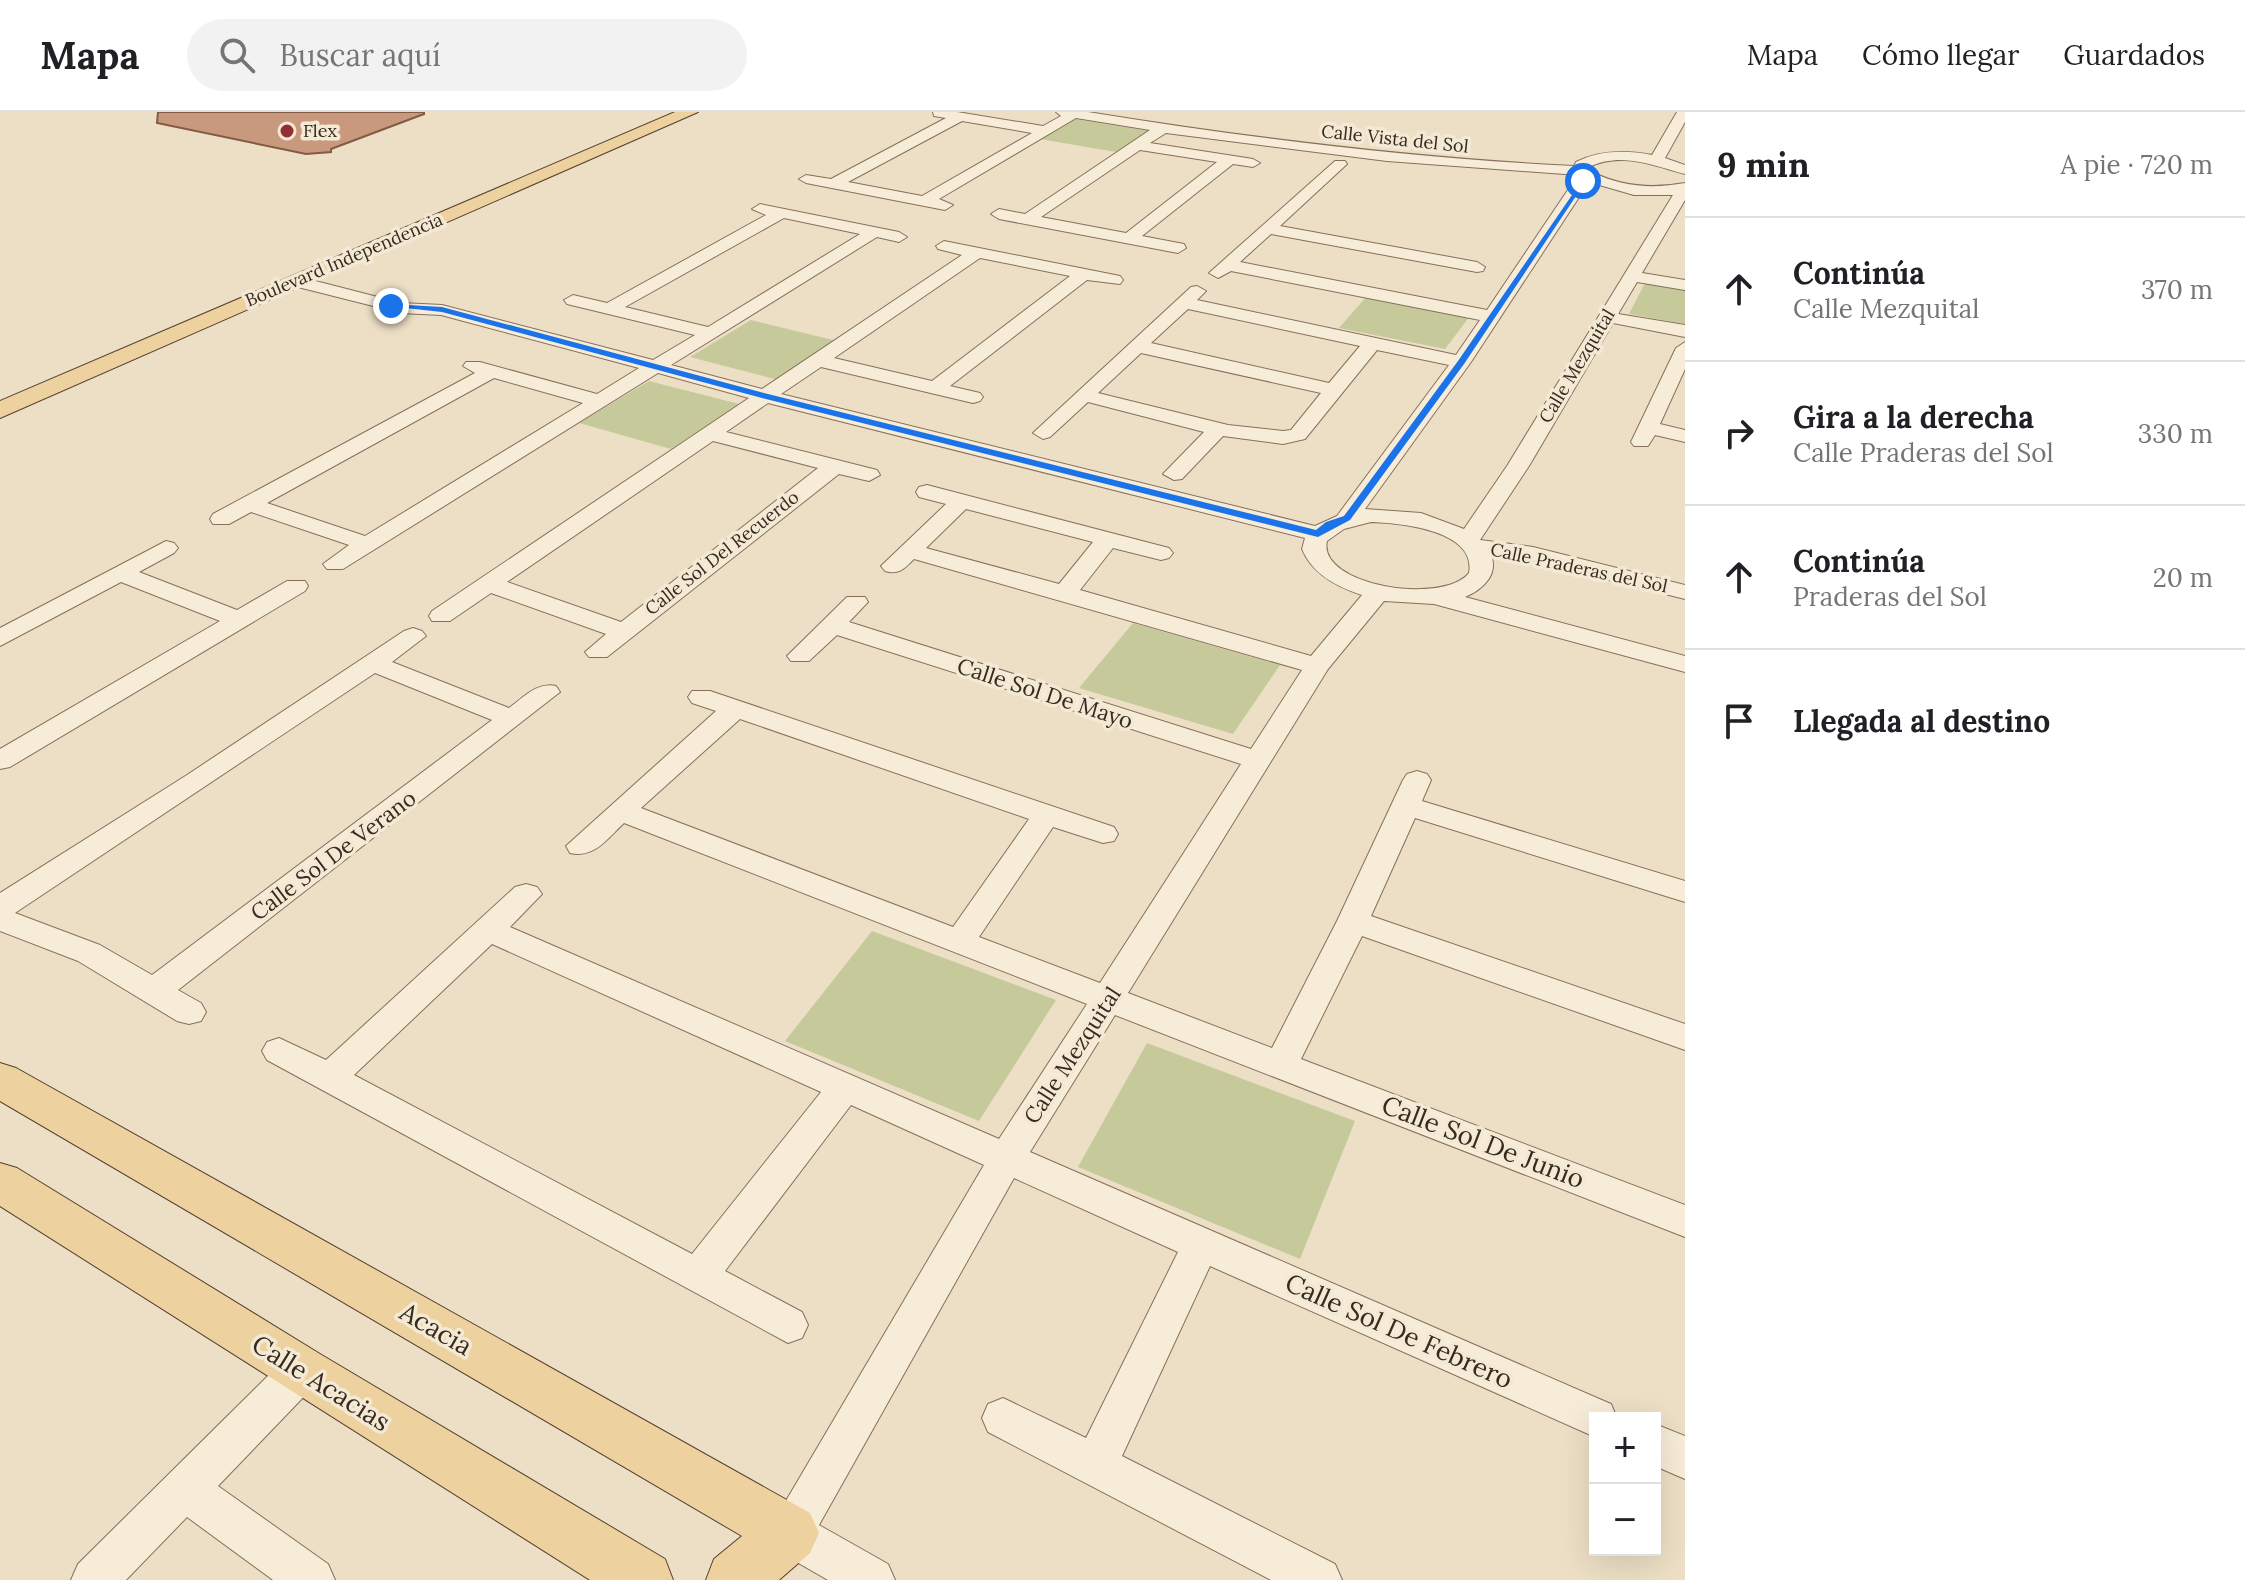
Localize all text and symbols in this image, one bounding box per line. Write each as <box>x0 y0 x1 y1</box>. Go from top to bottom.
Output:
search box <box>187 19 747 91</box>
text: Mapa <box>40 31 139 79</box>
icon: search <box>215 33 259 77</box>
text: Buscar aquí <box>279 36 441 74</box>
text: Mapa <box>1747 37 1818 73</box>
text: Cómo llegar <box>1862 37 2019 73</box>
text: Guardados <box>2063 37 2205 73</box>
place label: Flex <box>303 119 337 142</box>
street label: Calle Vista del Sol <box>1320 119 1470 158</box>
marker: Flex <box>278 122 296 140</box>
text: 9 min <box>1717 143 1810 186</box>
text: A pie · 720 m <box>2061 148 2213 181</box>
route start <box>1565 163 1601 199</box>
street label: Boulevard Independencia <box>241 207 446 312</box>
text: Continúa <box>1793 254 1925 292</box>
icon: ahead <box>1717 267 1761 311</box>
text: 370 m <box>2141 273 2213 306</box>
route end <box>373 288 409 324</box>
text: Calle Mezquital <box>1793 292 1979 325</box>
street label: Calle Mezquital <box>1533 304 1620 427</box>
text: Gira a la derecha <box>1793 398 2034 436</box>
icon: right <box>1717 411 1761 455</box>
text: 330 m <box>2138 417 2213 450</box>
text: Calle Praderas del Sol <box>1793 436 2054 469</box>
street label: Calle Sol Del Recuerdo <box>640 485 803 620</box>
street label: Calle Praderas del Sol <box>1489 538 1670 598</box>
text: Continúa <box>1793 542 1925 580</box>
icon: ahead <box>1717 555 1761 599</box>
text: 20 m <box>2153 561 2213 594</box>
text: Praderas del Sol <box>1793 580 1987 613</box>
street label: Calle Sol De Mayo <box>954 651 1136 735</box>
icon: arrive <box>1717 699 1761 743</box>
text: Llegada al destino <box>1793 702 2050 740</box>
street label: Calle Sol De Verano <box>245 784 421 926</box>
street label: Calle Mezquital <box>1017 981 1127 1129</box>
street label: Calle Sol De Junio <box>1377 1088 1589 1195</box>
street label: Calle Sol De Febrero <box>1280 1266 1518 1396</box>
street label: Acacia <box>393 1294 478 1362</box>
street label: Calle Acacias <box>246 1327 396 1438</box>
map controls <box>1589 1412 1661 1556</box>
button: + <box>1589 1412 1661 1484</box>
button: − <box>1589 1484 1661 1556</box>

